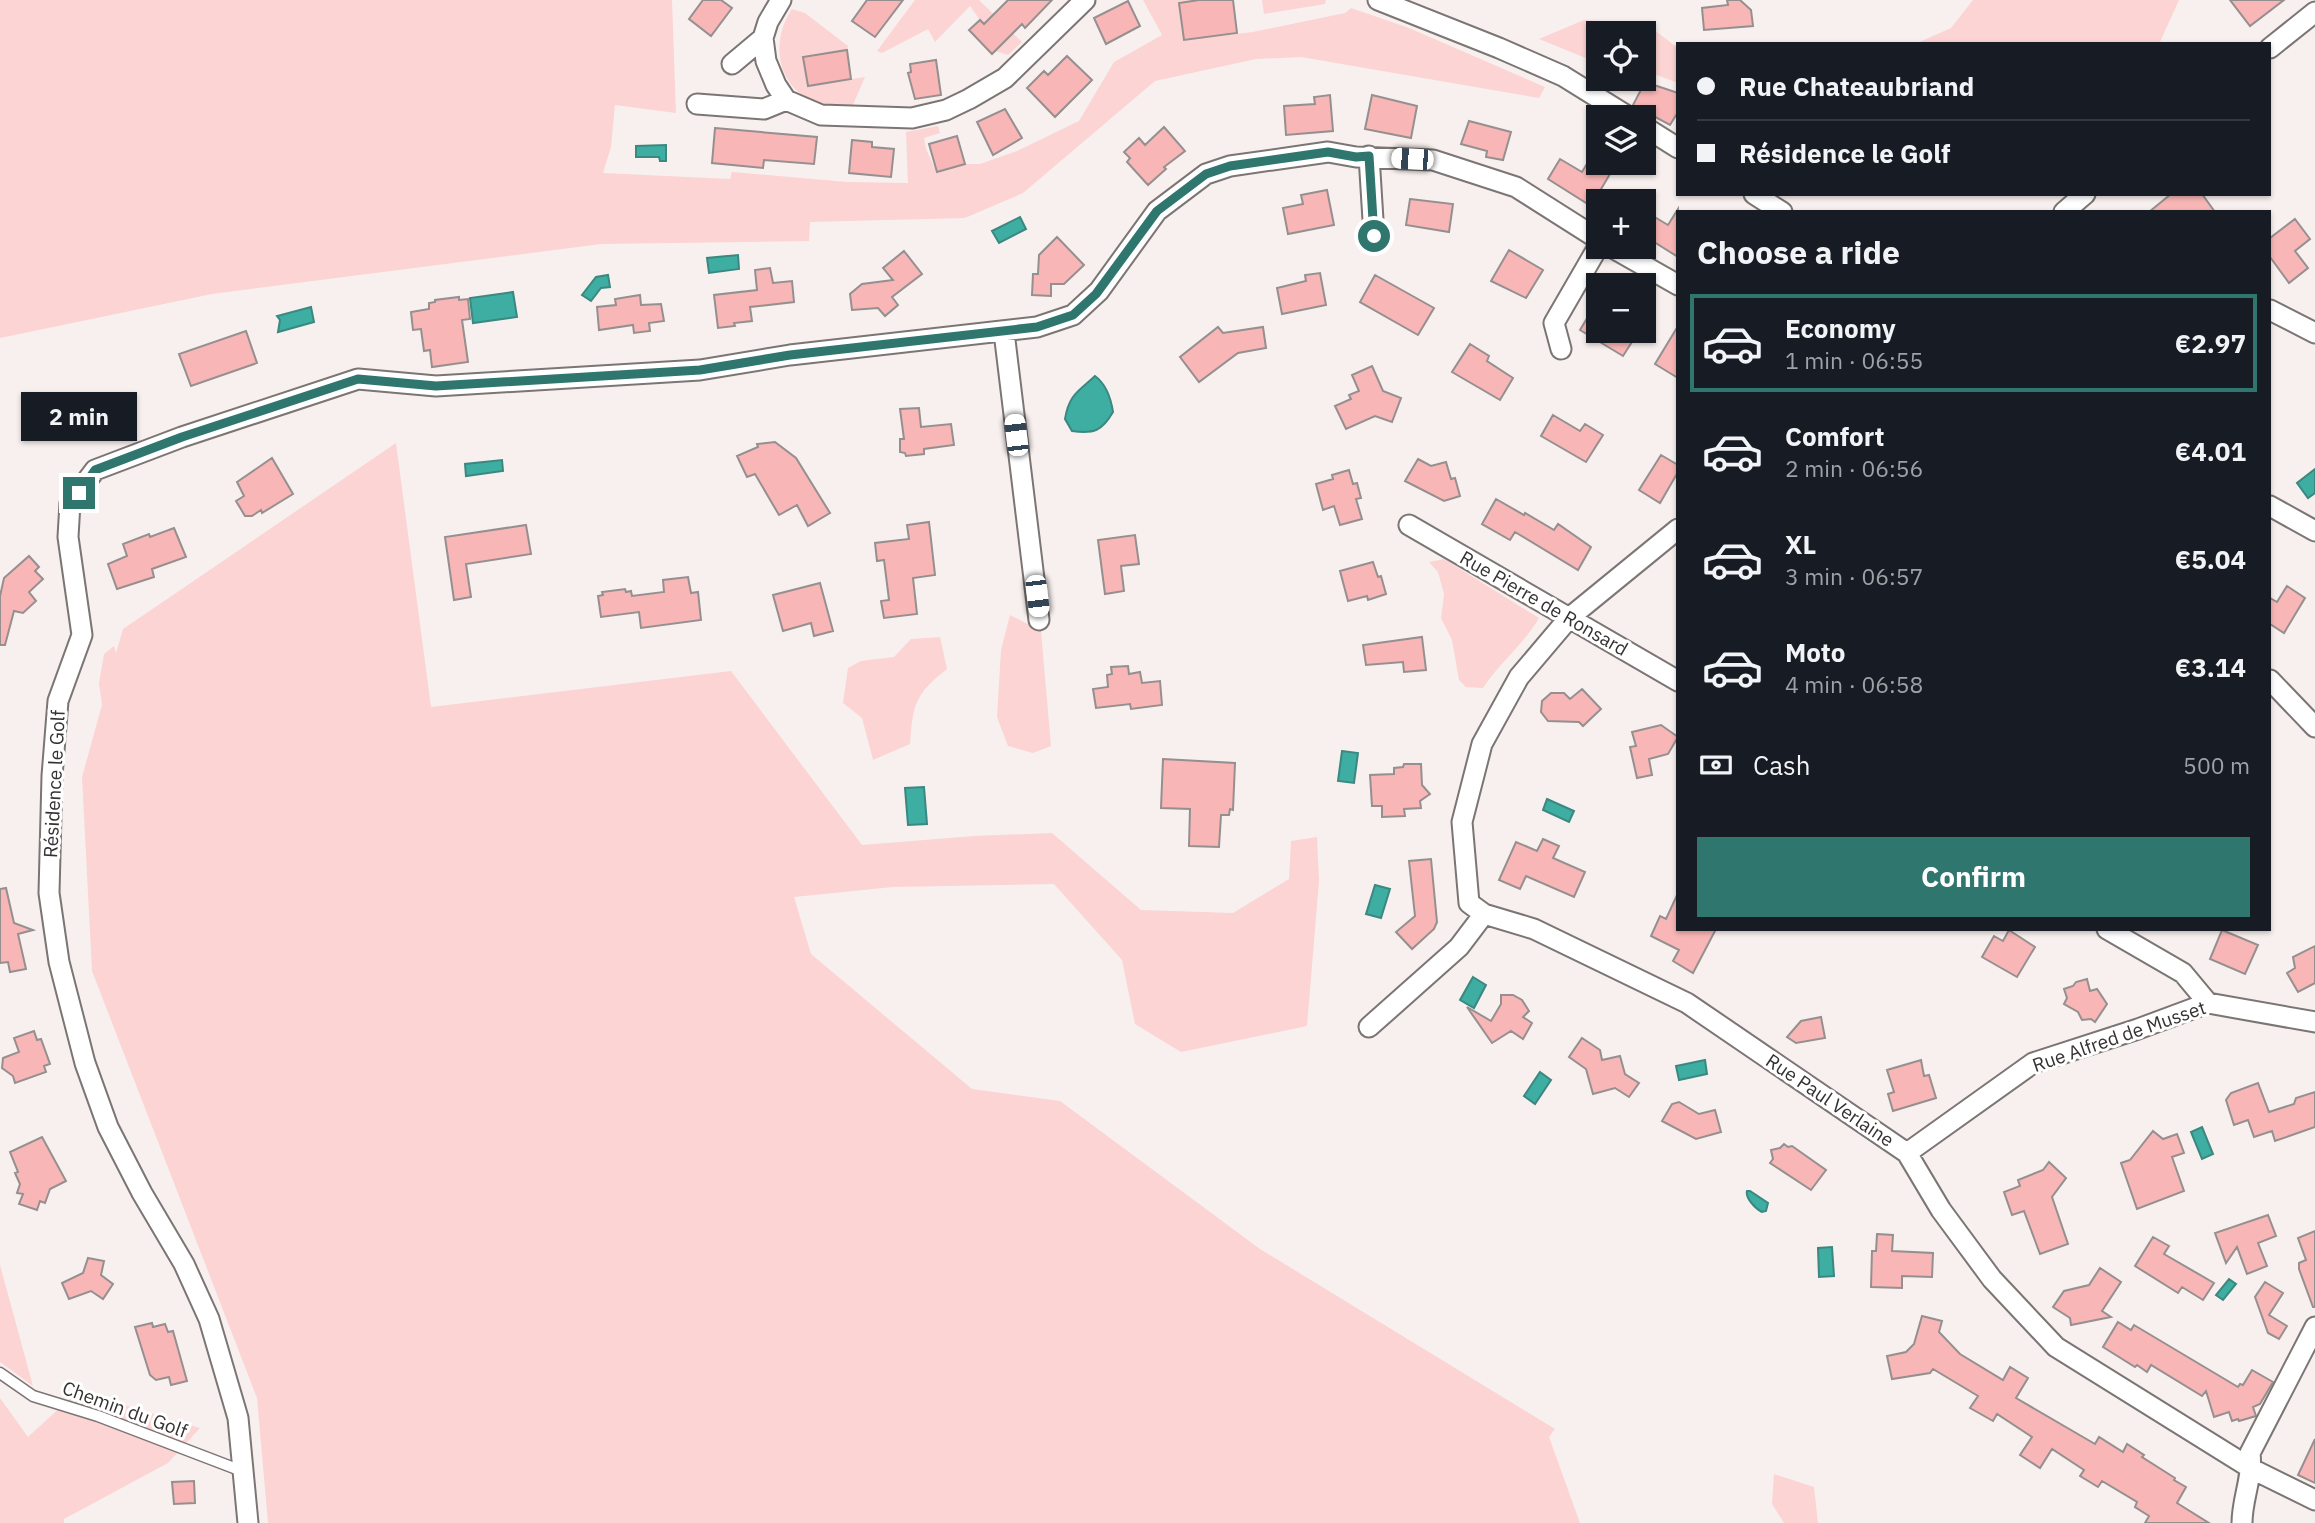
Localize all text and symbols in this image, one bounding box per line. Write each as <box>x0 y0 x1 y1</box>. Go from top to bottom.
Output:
map controls <box>1586 21 1656 343</box>
button: locate <box>1586 21 1656 91</box>
text: Rue Chateaubriand <box>1739 69 1974 103</box>
button: layers <box>1586 105 1656 175</box>
text: Résidence le Golf <box>1739 136 1951 170</box>
car <box>1391 147 1434 171</box>
button: + <box>1586 189 1656 259</box>
route start <box>1358 220 1390 252</box>
text: Choose a ride <box>1697 231 1900 273</box>
button: − <box>1586 273 1656 343</box>
text: Economy <box>1785 311 1896 345</box>
icon: car <box>1701 312 1764 375</box>
text: €2.97 <box>2175 326 2246 360</box>
text: 1 min · 06:55 <box>1785 345 1923 375</box>
callout: 2 min <box>21 392 137 440</box>
text: 2 min <box>49 401 109 431</box>
car <box>1004 413 1029 457</box>
text: Comfort <box>1785 419 1884 453</box>
icon: car <box>1701 420 1764 483</box>
text: €4.01 <box>2175 434 2246 468</box>
text: 2 min · 06:56 <box>1785 453 1923 483</box>
route end <box>63 477 95 509</box>
text: XL <box>1785 527 1816 561</box>
icon: car <box>1701 528 1764 591</box>
text: €5.04 <box>2175 542 2246 576</box>
street label: Rue Pierre de Ronsard <box>1456 545 1632 661</box>
text: 3 min · 06:57 <box>1785 561 1923 591</box>
car <box>1025 574 1050 618</box>
text: Moto <box>1785 635 1845 669</box>
icon: car <box>1701 636 1764 699</box>
text: €3.14 <box>2175 650 2246 684</box>
text: 4 min · 06:58 <box>1785 669 1923 699</box>
street label: Résidence le Golf <box>38 709 70 859</box>
icon: cash <box>1697 746 1735 784</box>
text: Cash <box>1753 748 1810 782</box>
text: 500 m <box>2183 750 2250 780</box>
button: Confirm <box>1697 837 2250 917</box>
street label: Rue Alfred de Musset <box>2029 995 2209 1077</box>
street label: Rue Paul Verlaine <box>1761 1048 1899 1152</box>
street label: Chemin du Golf <box>59 1375 191 1443</box>

